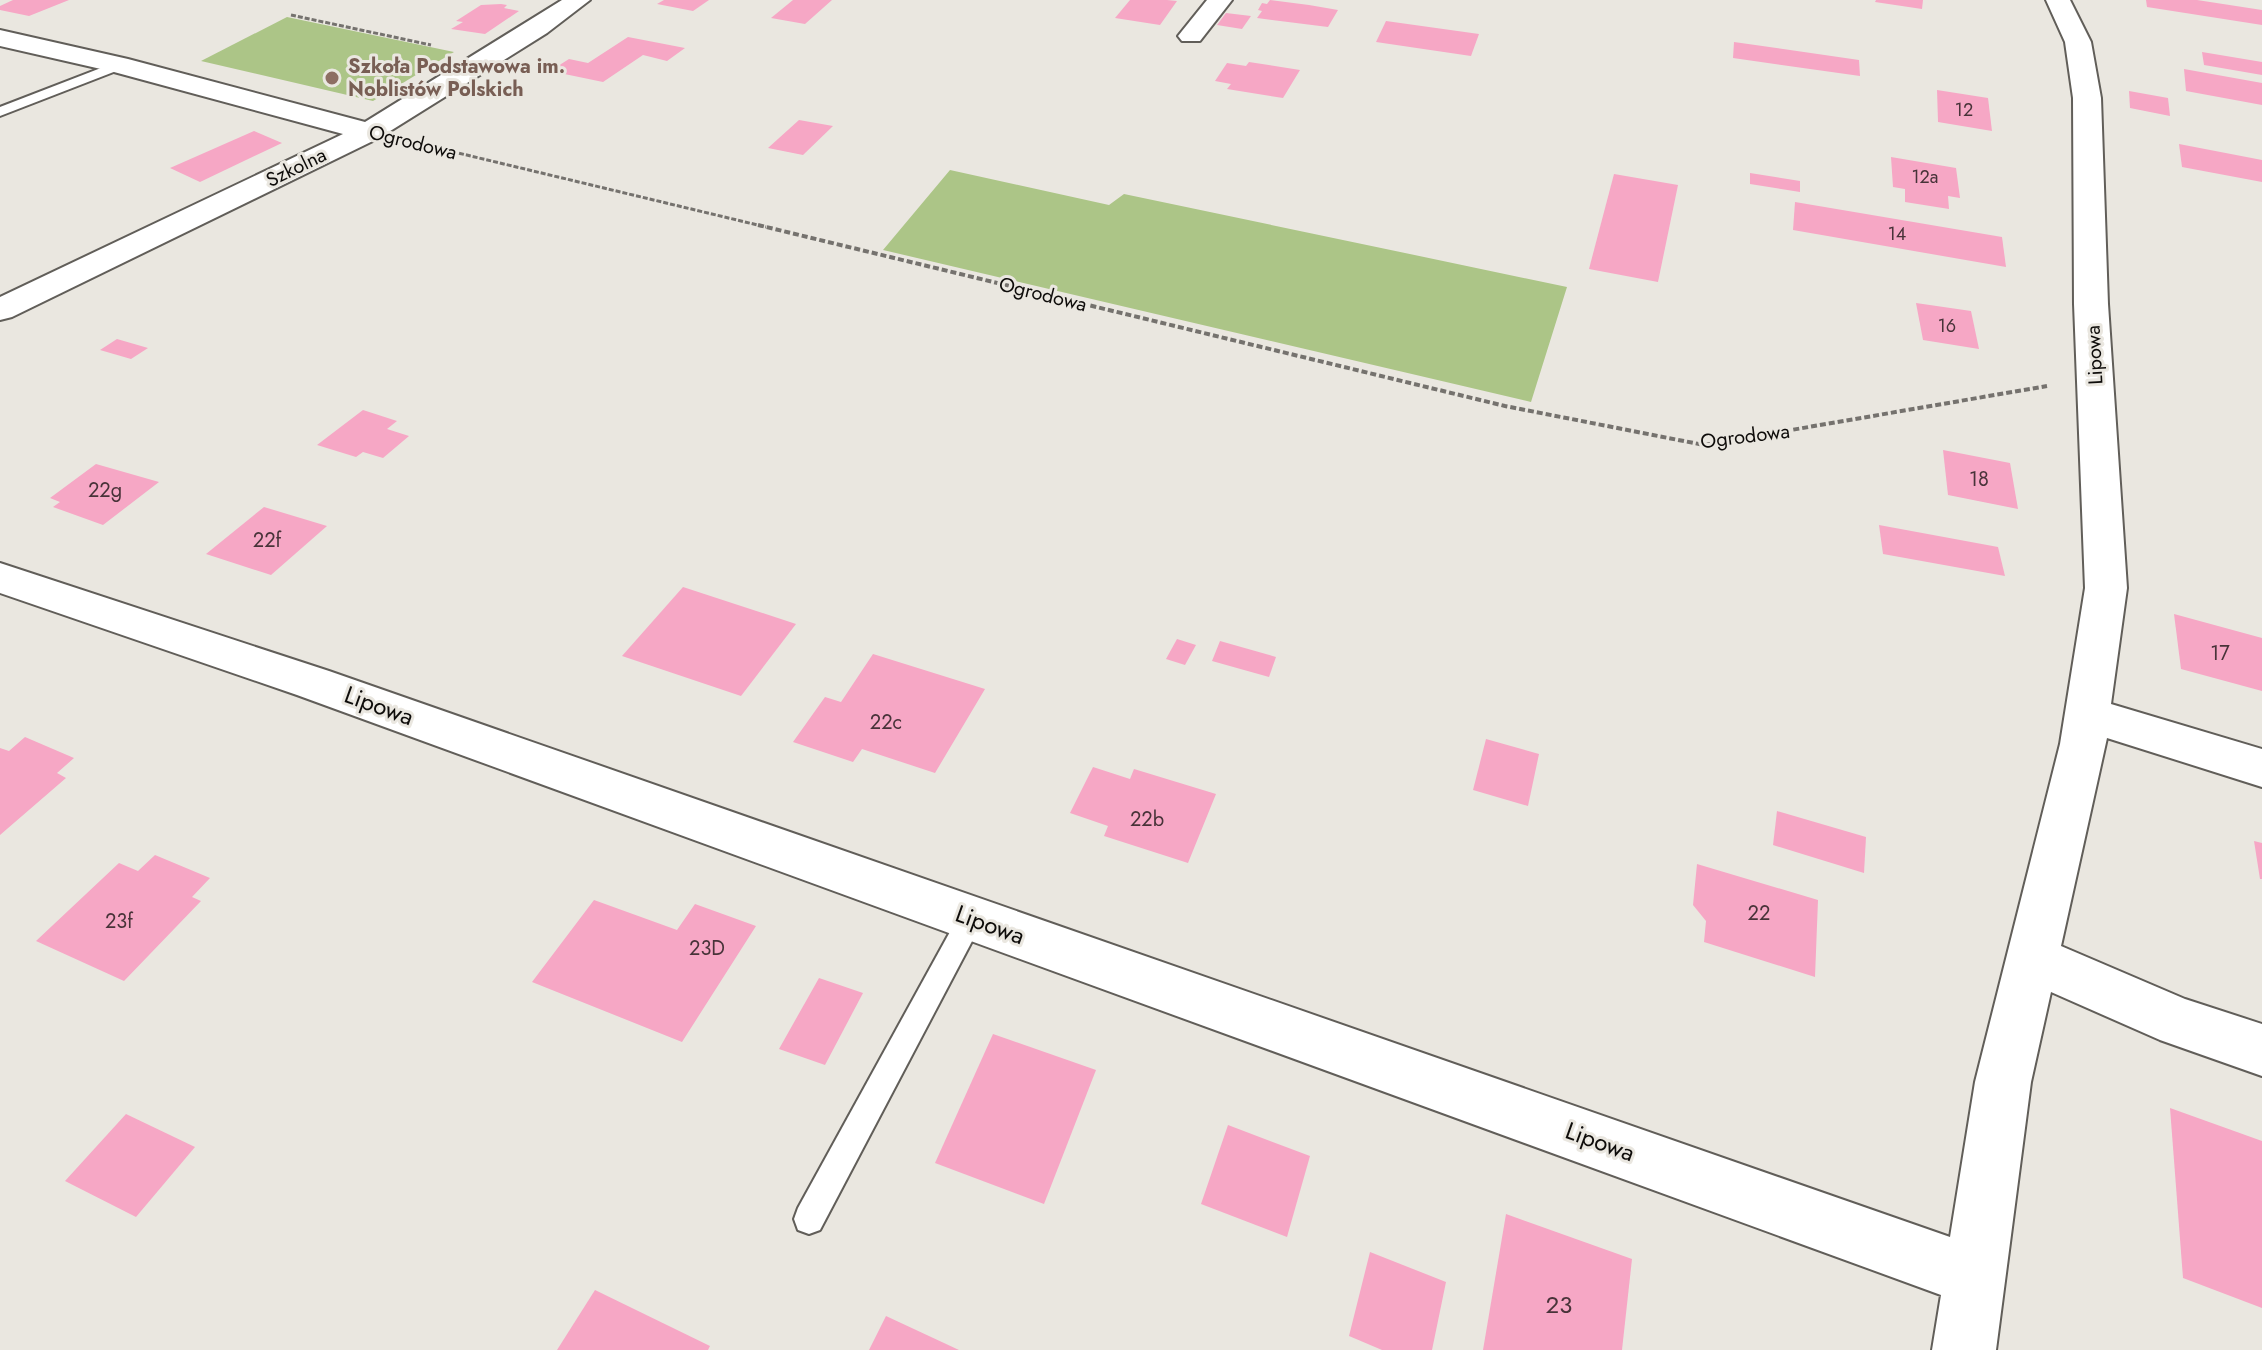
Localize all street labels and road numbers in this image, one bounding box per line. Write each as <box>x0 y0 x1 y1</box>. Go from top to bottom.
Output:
street label: Ogrodowa <box>366 118 460 167</box>
street label: Szkolna <box>261 140 331 195</box>
street label: Ogrodowa <box>996 270 1090 319</box>
street label: Lipowa <box>2078 325 2111 385</box>
street label: Ogrodowa <box>1699 417 1791 456</box>
street label: Lipowa <box>340 677 419 734</box>
street label: Lipowa <box>951 896 1030 953</box>
street label: Lipowa <box>1561 1113 1640 1170</box>

